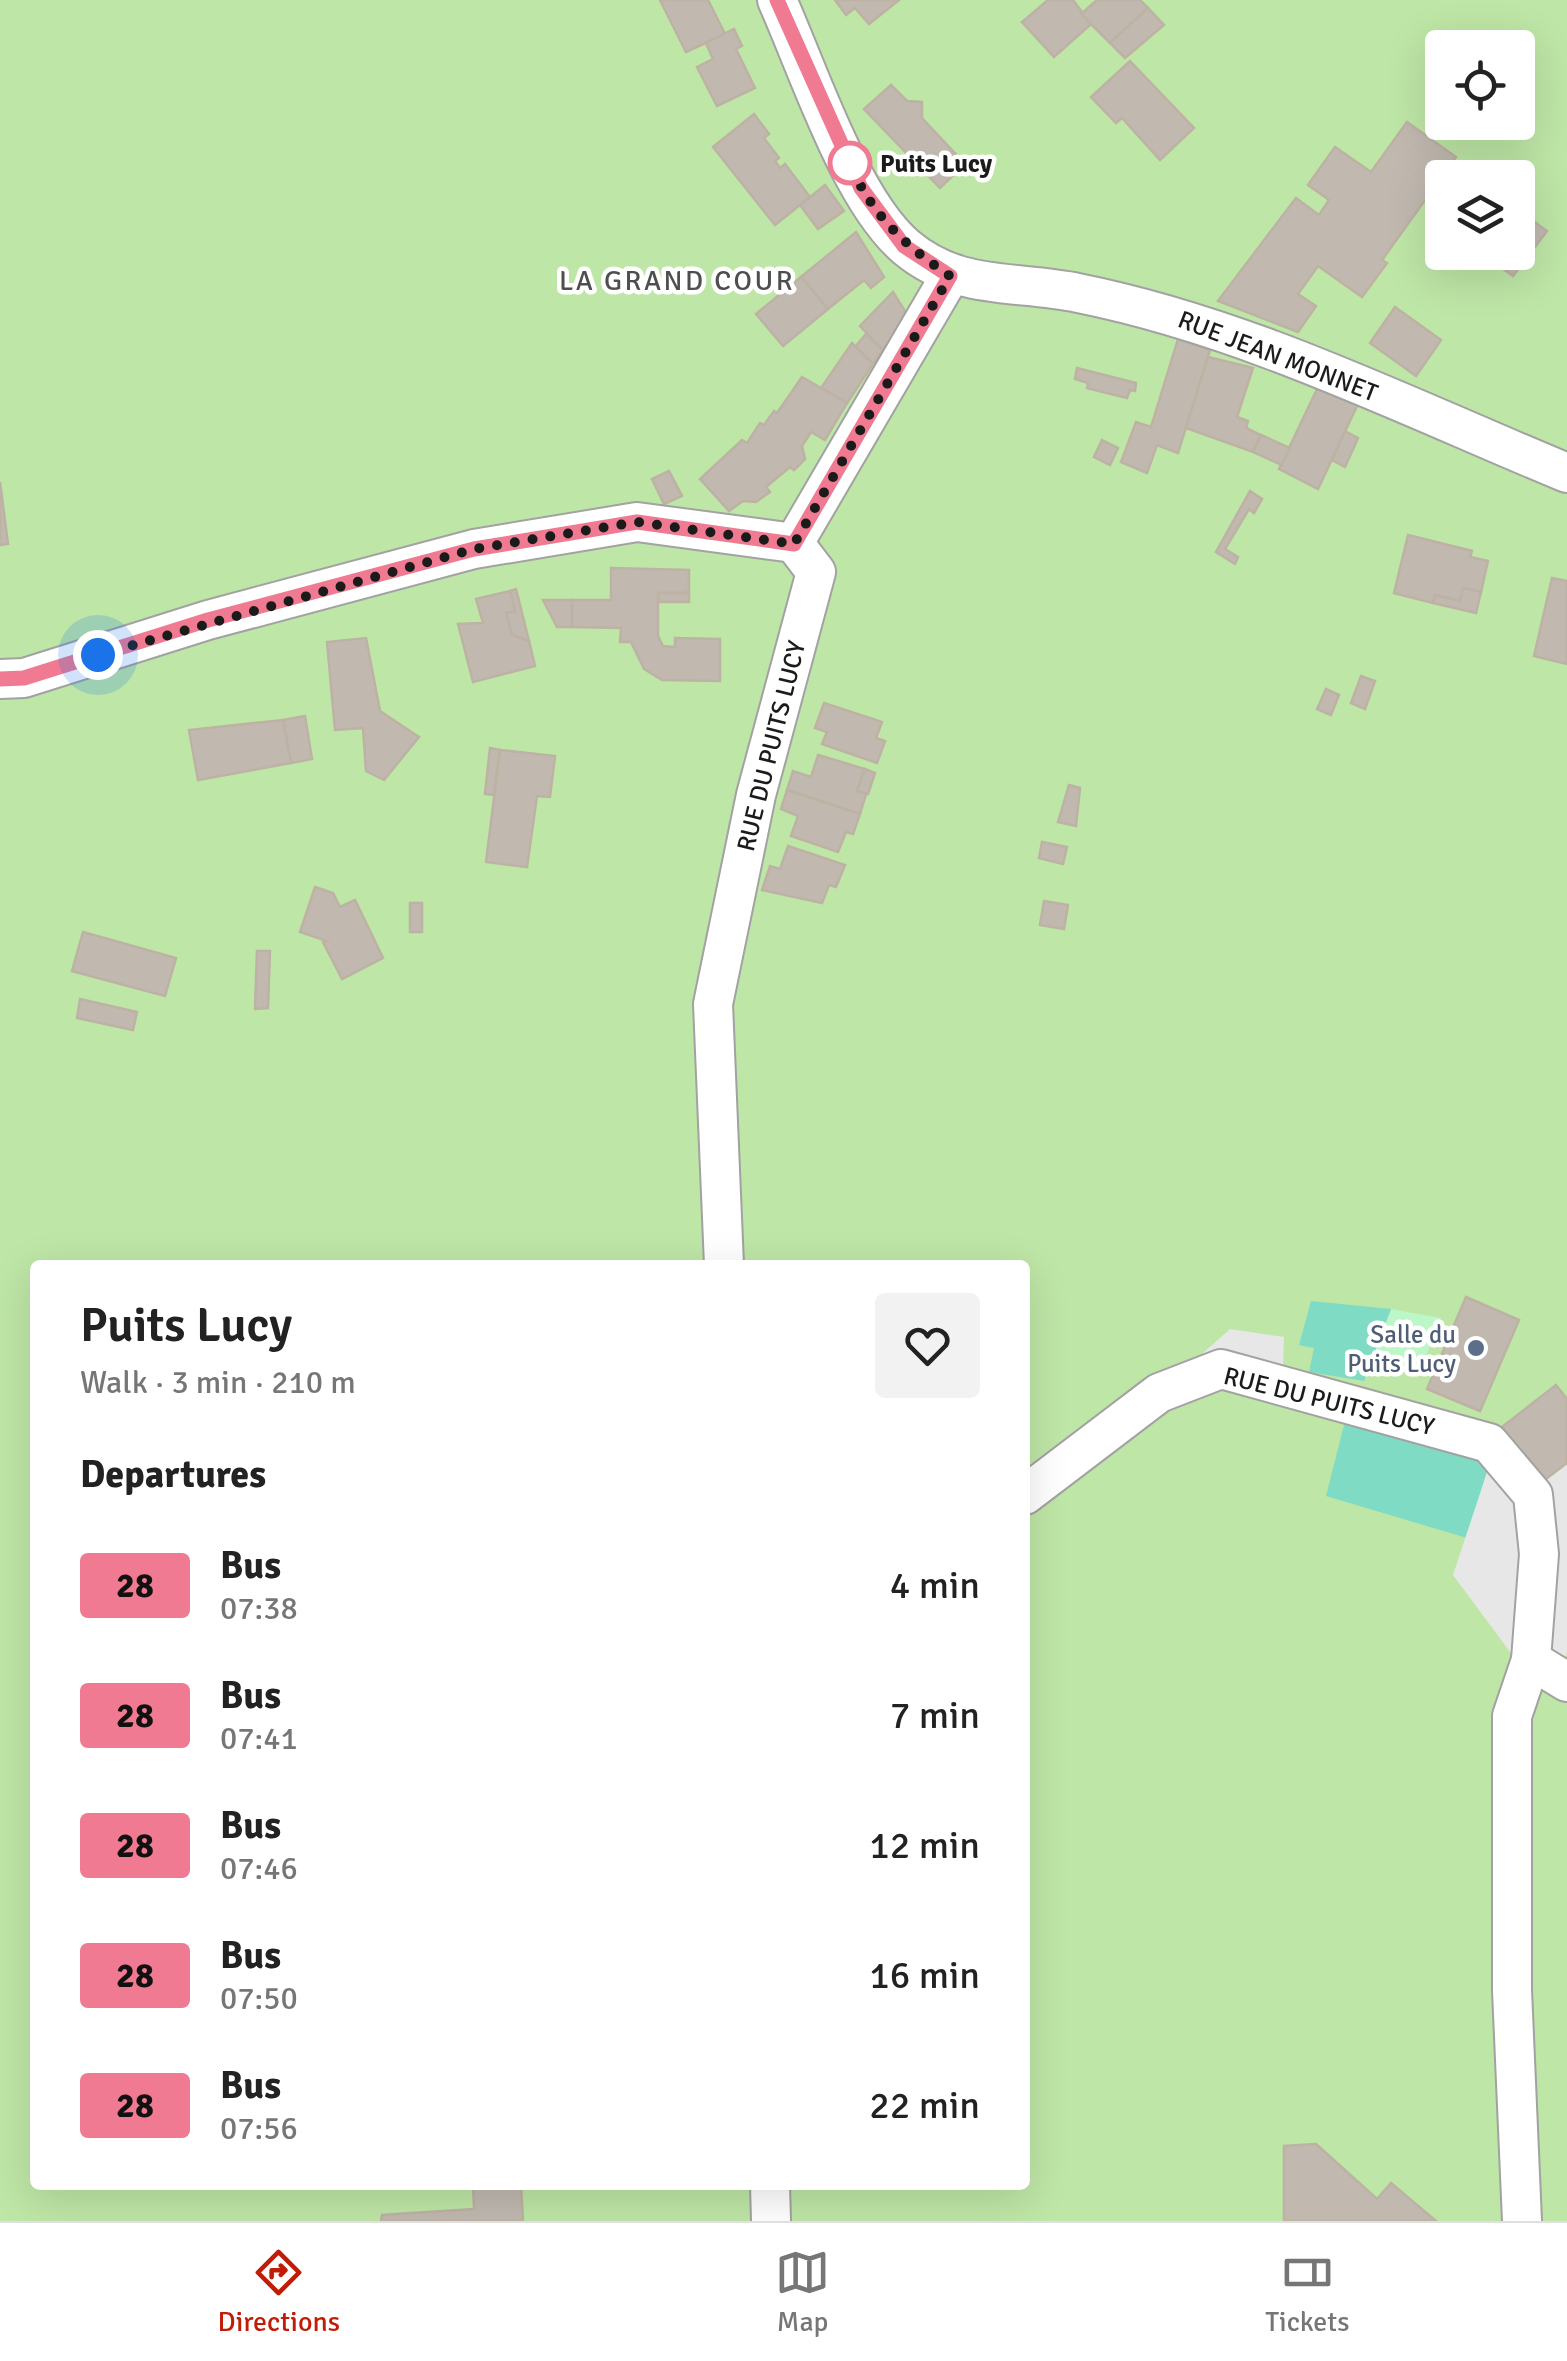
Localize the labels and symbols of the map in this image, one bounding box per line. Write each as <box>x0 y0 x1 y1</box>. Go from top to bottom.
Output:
marker: Puits Lucy <box>829 142 871 184</box>
place label: Puits Lucy <box>880 148 993 179</box>
district label: LA GRAND COUR <box>559 264 795 298</box>
street label: RUE JEAN MONNET <box>1174 304 1383 409</box>
your location <box>73 630 123 680</box>
street label: RUE DU PUITS LUCY <box>730 637 812 855</box>
place label: Salle du Puits Lucy <box>1347 1319 1456 1379</box>
marker: Salle du Puits Lucy <box>1465 1337 1487 1359</box>
street label: RUE DU PUITS LUCY <box>1220 1360 1438 1442</box>

